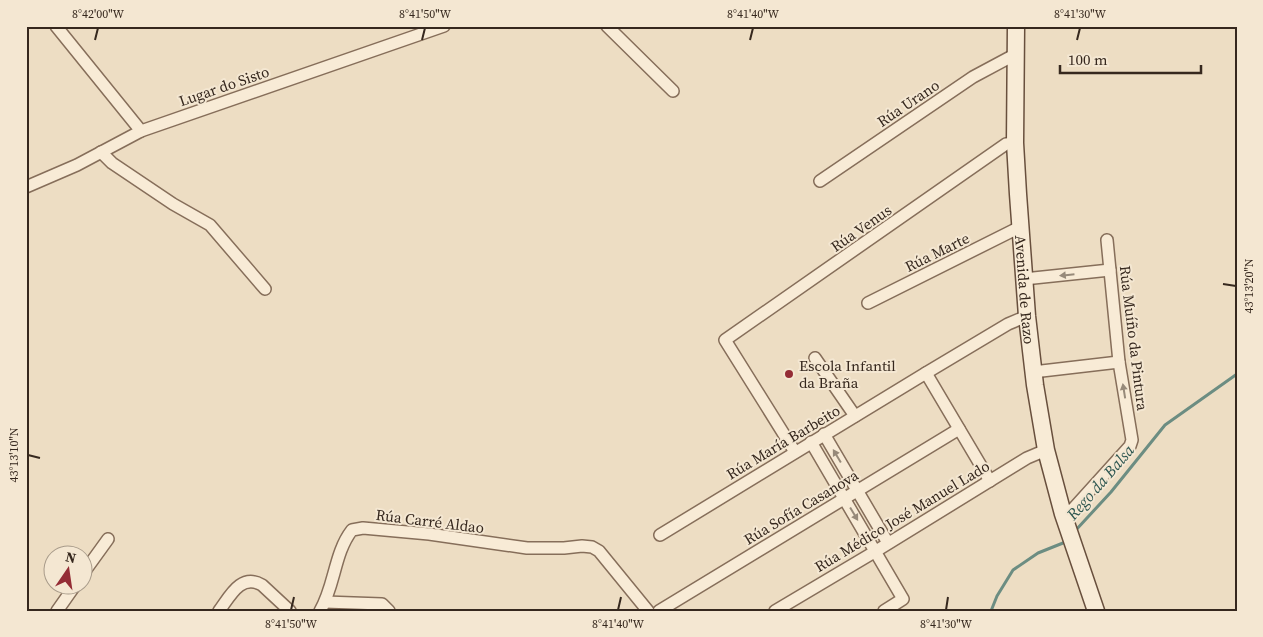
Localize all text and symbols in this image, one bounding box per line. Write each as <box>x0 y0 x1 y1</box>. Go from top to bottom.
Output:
text: 8°42'00"W <box>72 6 124 22</box>
text: 8°41'50"W <box>399 6 451 22</box>
text: 8°41'40"W <box>727 6 779 22</box>
text: 8°41'30"W <box>1054 6 1106 22</box>
scale bar <box>1060 42 1202 74</box>
text: 100 m <box>1068 49 1108 70</box>
street label: Lugar do Sisto <box>176 61 272 111</box>
street label: Rúa Urano <box>873 74 943 132</box>
street label: Rúa Venus <box>826 199 896 257</box>
street label: Rúa Marte <box>901 227 973 277</box>
street label: Avenida de Razo <box>1011 234 1041 345</box>
text: 43°13'20"N <box>1241 258 1257 314</box>
street label: Rúa Muíño da Pintura <box>1115 264 1153 412</box>
one-way arrow <box>1059 271 1075 279</box>
place label: Escola Infantil da Braña <box>799 355 896 393</box>
marker: Escola Infantil da Braña <box>783 368 795 380</box>
one-way arrow <box>1120 383 1128 399</box>
street label: Rúa María Barbeito <box>722 400 844 484</box>
text: 43°13'10"N <box>6 427 22 483</box>
water label: Rego da Balsa <box>1061 439 1139 525</box>
one-way arrow <box>832 450 841 463</box>
street label: Rúa Médico José Manuel Lado <box>811 455 993 577</box>
street label: Rúa Sofía Casanova <box>740 464 863 550</box>
street label: Rúa Carré Aldao <box>375 504 485 538</box>
one-way arrow <box>849 508 858 521</box>
north arrow <box>42 544 92 594</box>
text: N <box>64 546 78 568</box>
text: 8°41'50"W <box>265 616 317 632</box>
text: 8°41'40"W <box>592 616 644 632</box>
text: 8°41'30"W <box>920 616 972 632</box>

